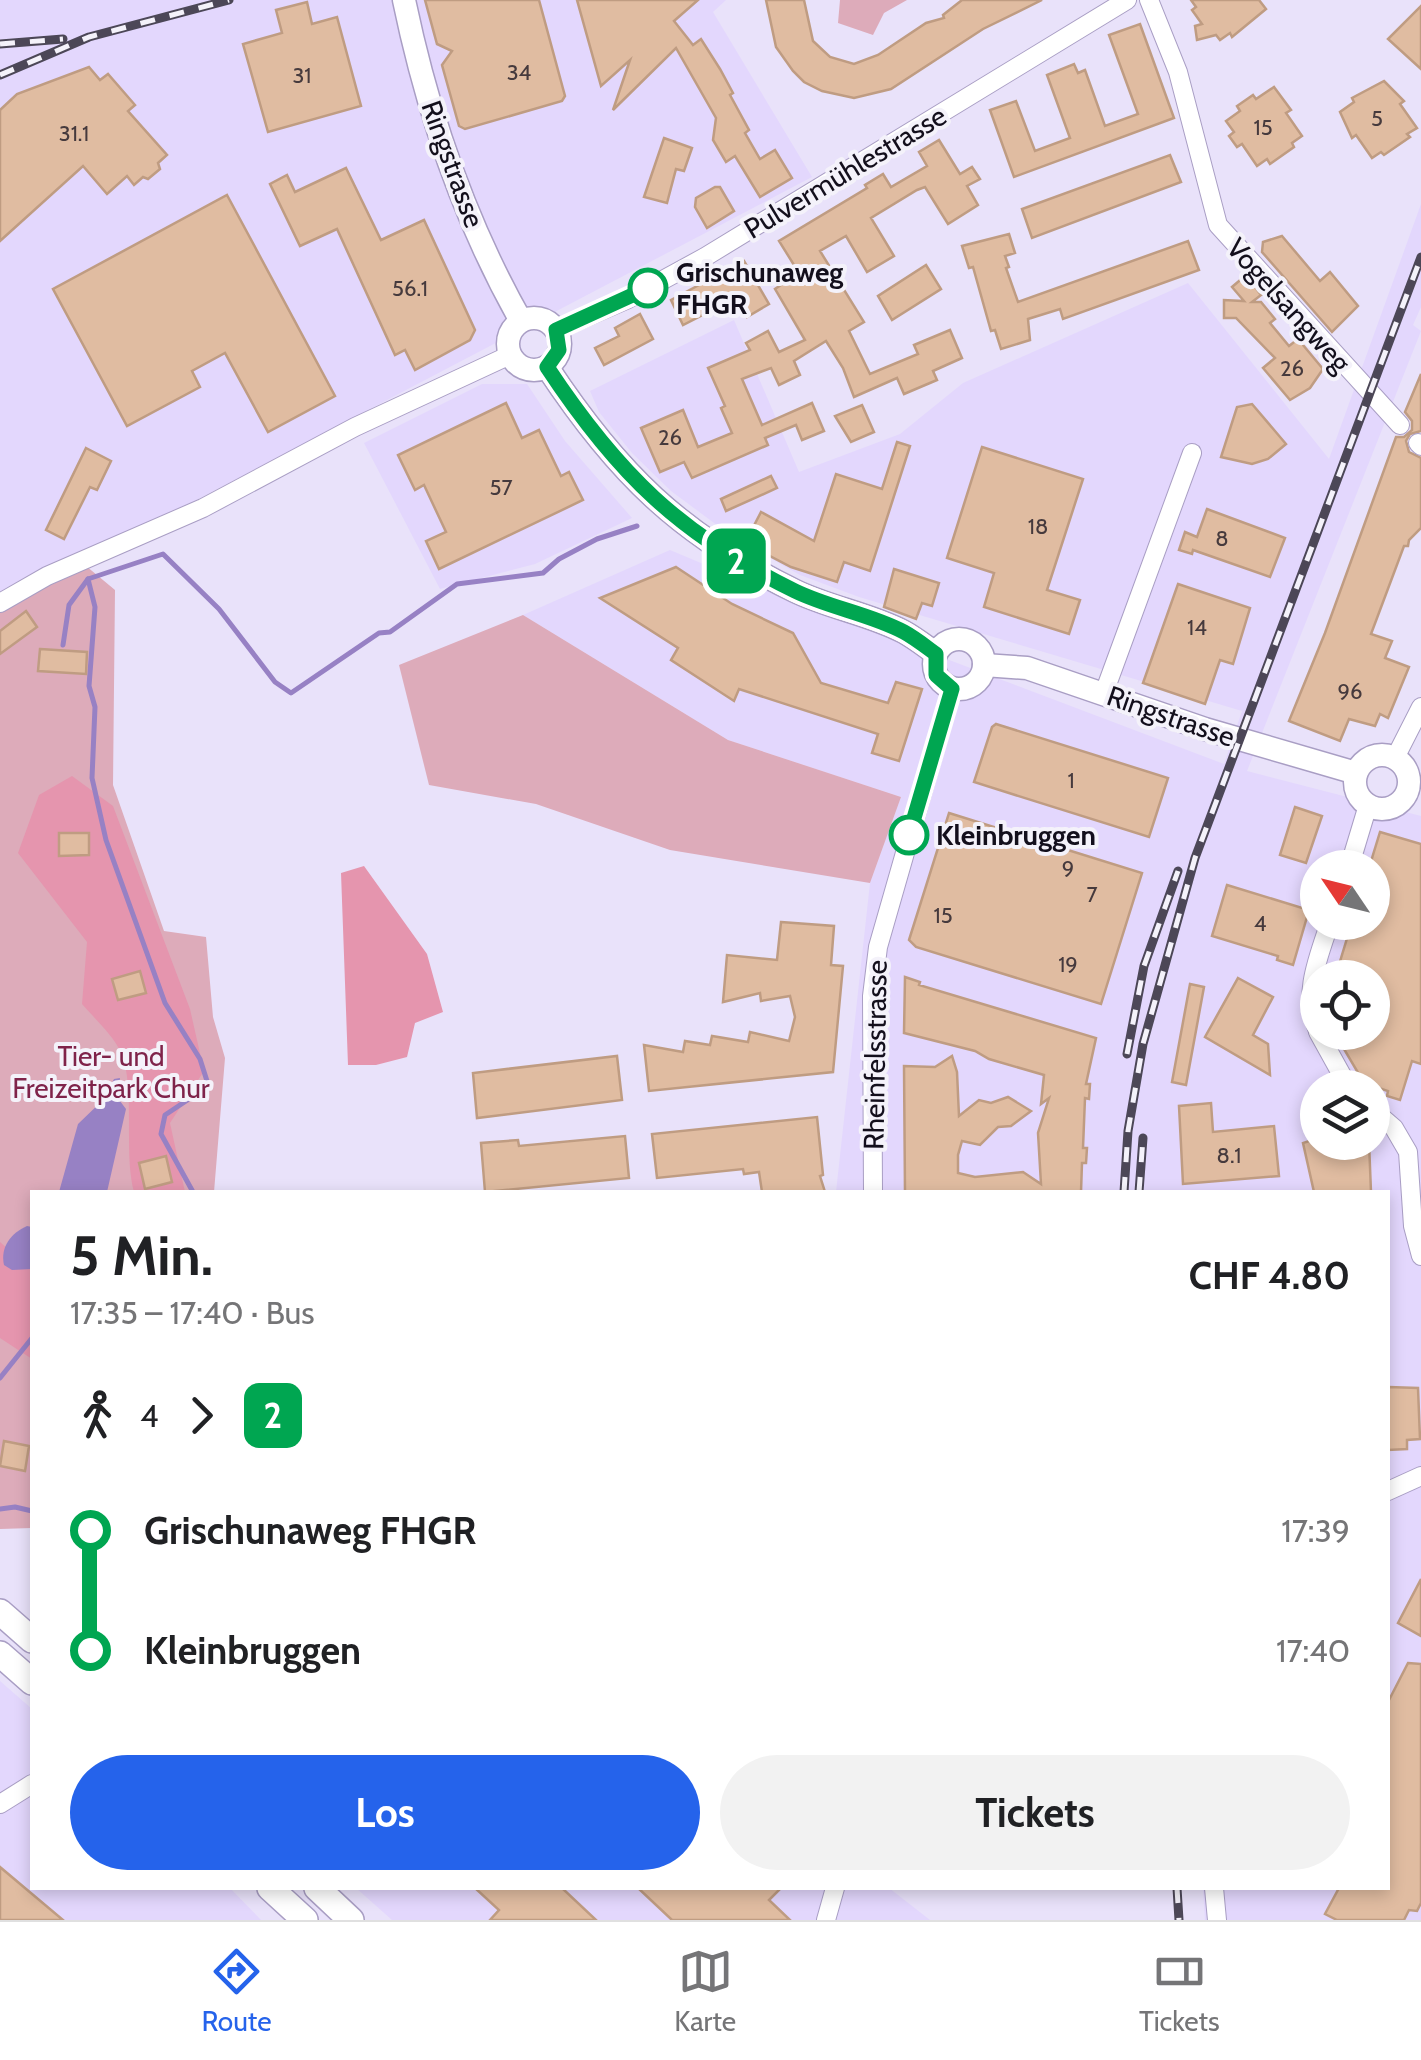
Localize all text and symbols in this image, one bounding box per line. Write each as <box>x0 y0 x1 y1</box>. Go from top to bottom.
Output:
house number: 34 <box>507 59 532 86</box>
house number: 31 <box>292 62 312 89</box>
street label: Ringstrasse <box>414 96 492 232</box>
street label: Pulvermühlestrasse <box>738 98 952 246</box>
house number: 5 <box>1371 105 1383 132</box>
house number: 15 <box>1253 114 1273 141</box>
house number: 31.1 <box>59 120 89 147</box>
street label: Vogelsangweg <box>1220 231 1359 380</box>
place label: Grischunaweg FHGR <box>676 255 843 321</box>
marker: Grischunaweg FHGR <box>629 269 667 307</box>
house number: 56.1 <box>392 275 428 302</box>
house number: 26 <box>1280 355 1304 382</box>
house number: 26 <box>658 424 682 451</box>
house number: 57 <box>490 474 512 501</box>
house number: 18 <box>1028 513 1048 540</box>
house number: 8 <box>1215 525 1229 552</box>
line badge: 2 <box>704 528 768 594</box>
text: 2 <box>727 540 745 583</box>
house number: 14 <box>1187 614 1207 641</box>
street label: Ringstrasse <box>1103 678 1239 754</box>
house number: 96 <box>1338 678 1363 705</box>
house number: 1 <box>1067 767 1075 794</box>
marker: Kleinbruggen <box>890 816 928 854</box>
place label: Kleinbruggen <box>936 818 1096 852</box>
north arrow <box>1300 850 1390 940</box>
map controls <box>1300 850 1390 1160</box>
house number: 9 <box>1062 855 1074 882</box>
house number: 7 <box>1086 881 1098 908</box>
house number: 15 <box>933 902 953 929</box>
house number: 4 <box>1254 910 1267 937</box>
house number: 19 <box>1058 951 1078 978</box>
street label: Rheinfelsstrasse <box>856 960 894 1150</box>
button: locate <box>1300 960 1390 1050</box>
park label: Tier- und Freizeitpark Chur <box>12 1039 210 1105</box>
button: layers <box>1300 1070 1390 1160</box>
house number: 8.1 <box>1217 1142 1241 1169</box>
text: 5 Min. <box>70 1222 213 1289</box>
text: CHF 4.80 <box>1189 1252 1350 1299</box>
text: 17:35 – 17:40 · Bus <box>70 1293 315 1332</box>
icon: walk <box>70 1388 125 1443</box>
icon: forward <box>174 1388 229 1443</box>
text: 2 <box>264 1394 282 1437</box>
text: 4 <box>140 1396 159 1435</box>
text: Grischunaweg FHGR <box>144 1507 476 1554</box>
text: 17:39 <box>1281 1511 1350 1550</box>
text: Kleinbruggen <box>144 1627 361 1674</box>
text: 17:40 <box>1276 1631 1350 1670</box>
button: Los <box>70 1755 700 1870</box>
button: Tickets <box>720 1755 1350 1870</box>
tab: Route <box>201 1944 272 2038</box>
tab: Karte <box>674 1944 736 2038</box>
tab: Tickets <box>1139 1944 1220 2038</box>

